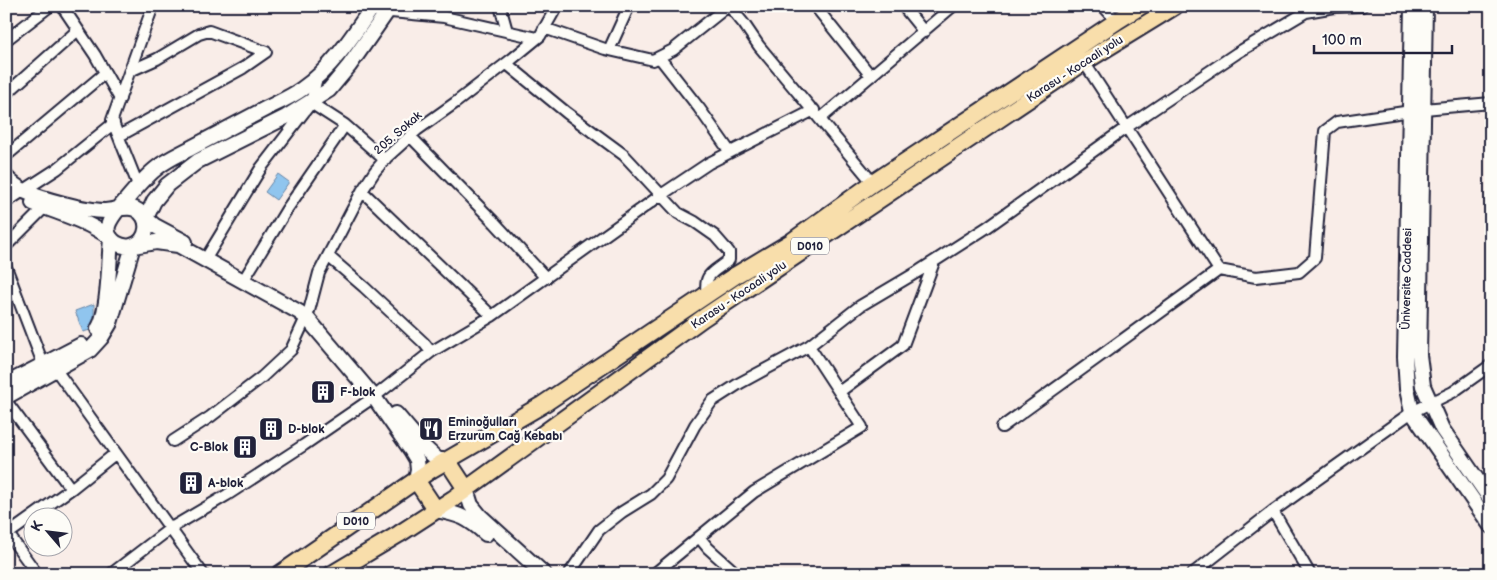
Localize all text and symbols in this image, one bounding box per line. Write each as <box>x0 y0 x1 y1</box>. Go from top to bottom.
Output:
scale bar <box>1314 22 1452 54</box>
text: 100 m <box>1322 31 1362 50</box>
street label: Karasu - Kocaali yolu <box>1024 32 1126 106</box>
street label: 205. Sokak <box>371 108 425 158</box>
street label: Üniversite Caddesi <box>1398 228 1415 330</box>
road number: D010 <box>791 238 829 255</box>
street label: Karasu - Kocaali yolu <box>688 258 790 332</box>
building icon: F-blok <box>310 379 336 405</box>
place label: F-blok <box>340 385 376 400</box>
place label: Eminoğulları Erzurum Cağ Kebabı <box>448 415 562 444</box>
building icon: D-blok <box>258 416 284 442</box>
restaurant icon: Eminoğulları Erzurum Cağ Kebabı <box>418 416 444 442</box>
place label: D-blok <box>288 422 325 437</box>
building icon: C-Blok <box>232 434 258 460</box>
place label: C-Blok <box>190 440 229 455</box>
building icon: A-blok <box>178 470 204 496</box>
place label: A-blok <box>207 476 244 491</box>
north arrow <box>22 508 72 558</box>
road number: D010 <box>337 512 375 530</box>
text: K <box>27 518 47 534</box>

